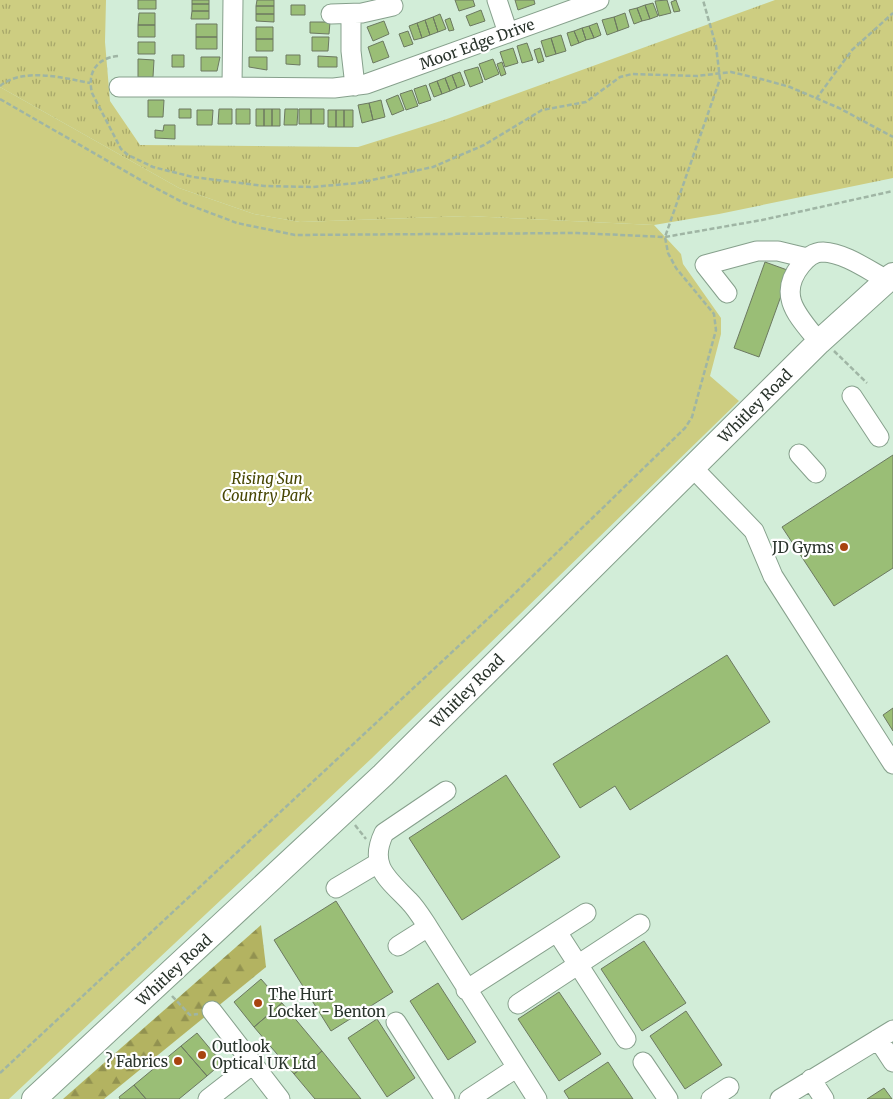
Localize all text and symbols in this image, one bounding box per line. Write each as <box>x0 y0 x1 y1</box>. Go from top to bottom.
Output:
street label: Moor Edge Drive <box>417 14 537 74</box>
street label: Whitley Road <box>713 365 796 448</box>
park label: Rising Sun Country Park <box>222 469 313 505</box>
place label: JD Gyms <box>771 538 834 557</box>
marker: JD Gyms <box>838 541 850 553</box>
street label: Whitley Road <box>425 650 508 733</box>
street label: Whitley Road <box>131 930 216 1011</box>
place label: The Hurt Locker - Benton <box>268 985 386 1021</box>
marker: The Hurt Locker - Benton <box>252 997 264 1009</box>
place label: Outlook Optical UK Ltd <box>212 1037 316 1073</box>
marker: Outlook Optical UK Ltd <box>196 1049 208 1061</box>
place label: ? Fabrics <box>105 1052 168 1071</box>
marker: ? Fabrics <box>172 1055 184 1067</box>

